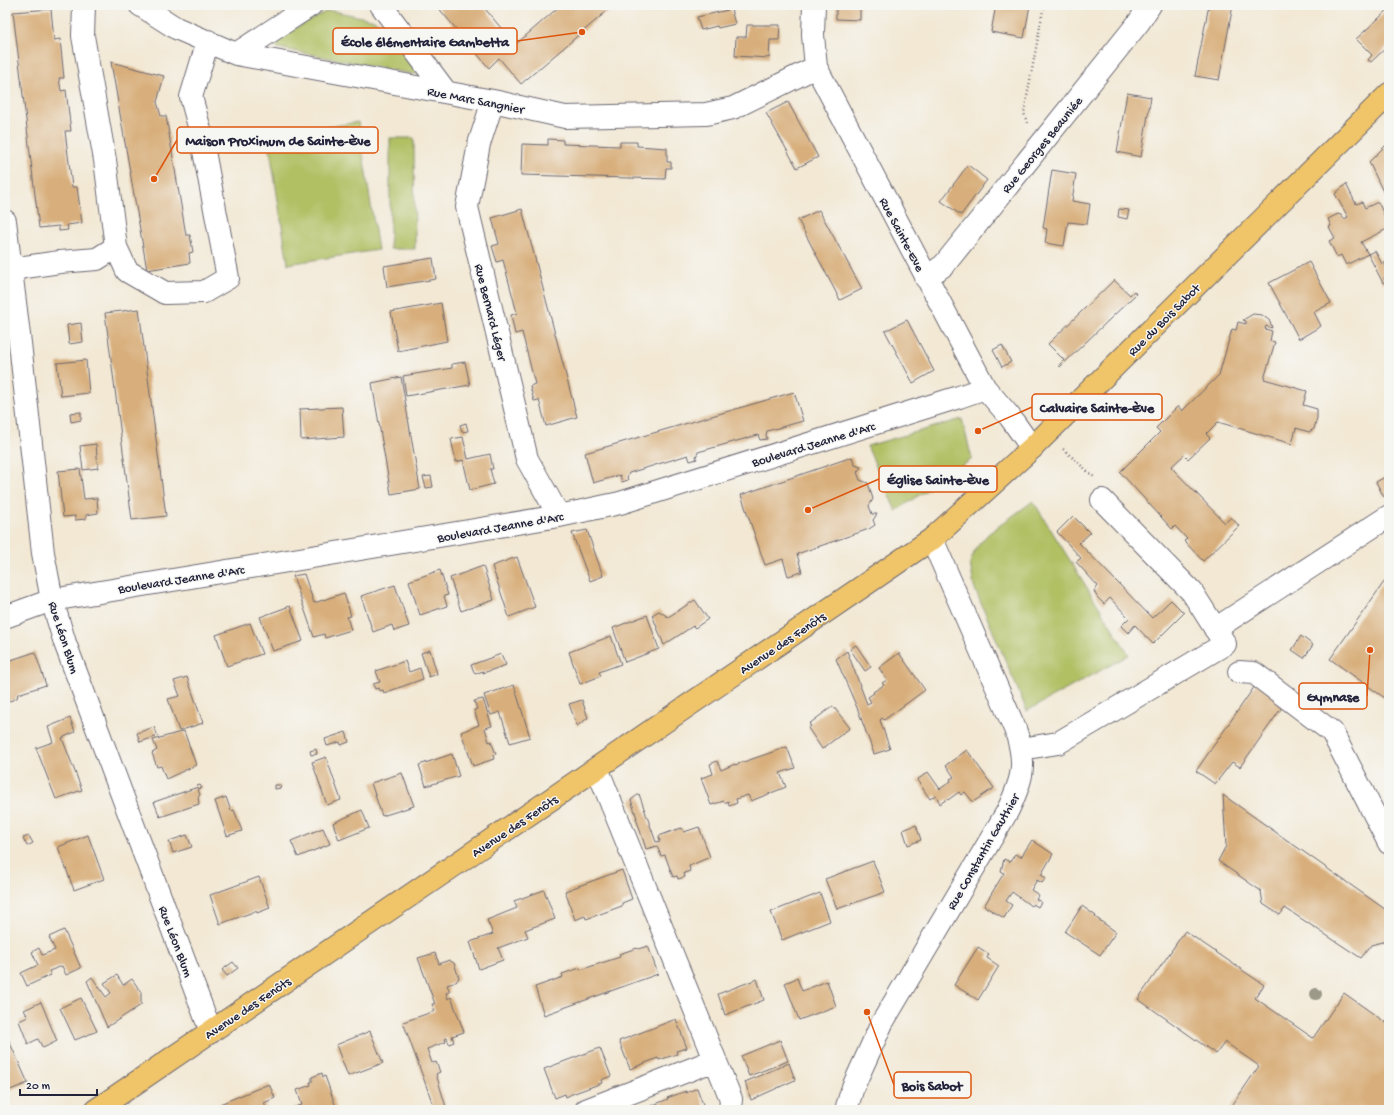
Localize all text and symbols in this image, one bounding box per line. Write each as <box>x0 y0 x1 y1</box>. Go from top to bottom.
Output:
callout: École élémentaire Gambetta <box>333 28 517 54</box>
text: École élémentaire Gambetta <box>341 35 510 52</box>
street label: Rue Marc Sangnier <box>426 85 526 118</box>
street label: Rue Georges Beauniée <box>999 94 1087 197</box>
callout: Maison Proximum de Sainte-Ève <box>177 127 378 153</box>
text: Maison Proximum de Sainte-Ève <box>185 134 371 151</box>
street label: Rue Sainte-Eve <box>875 196 927 275</box>
street label: Rue Bernard Léger <box>470 263 509 364</box>
street label: Rue du Bois Sabot <box>1126 280 1205 360</box>
callout: Calvaire Sainte-Ève <box>1032 394 1162 420</box>
text: Calvaire Sainte-Ève <box>1039 401 1155 418</box>
street label: Boulevard Jeanne d'Arc <box>749 419 878 472</box>
callout: Église Sainte-Ève <box>879 466 997 492</box>
text: Église Sainte-Ève <box>887 473 990 490</box>
street label: Boulevard Jeanne d'Arc <box>435 510 565 547</box>
street label: Boulevard Jeanne d'Arc <box>116 563 246 598</box>
street label: Rue Léon Blum <box>44 600 81 676</box>
street label: Avenue des Fenôts <box>737 609 830 678</box>
callout: Gymnase <box>1299 683 1367 709</box>
text: Gymnase <box>1307 690 1360 707</box>
street label: Rue Constantin Gauthier <box>945 790 1024 913</box>
street label: Avenue des Fenôts <box>469 792 562 861</box>
street label: Rue Léon Blum <box>154 904 195 980</box>
street label: Avenue des Fenôts <box>202 974 295 1043</box>
scale bar <box>20 1071 97 1097</box>
callout: Bois Sabot <box>894 1072 971 1098</box>
text: Bois Sabot <box>901 1079 964 1096</box>
text: 20 m <box>26 1080 51 1094</box>

